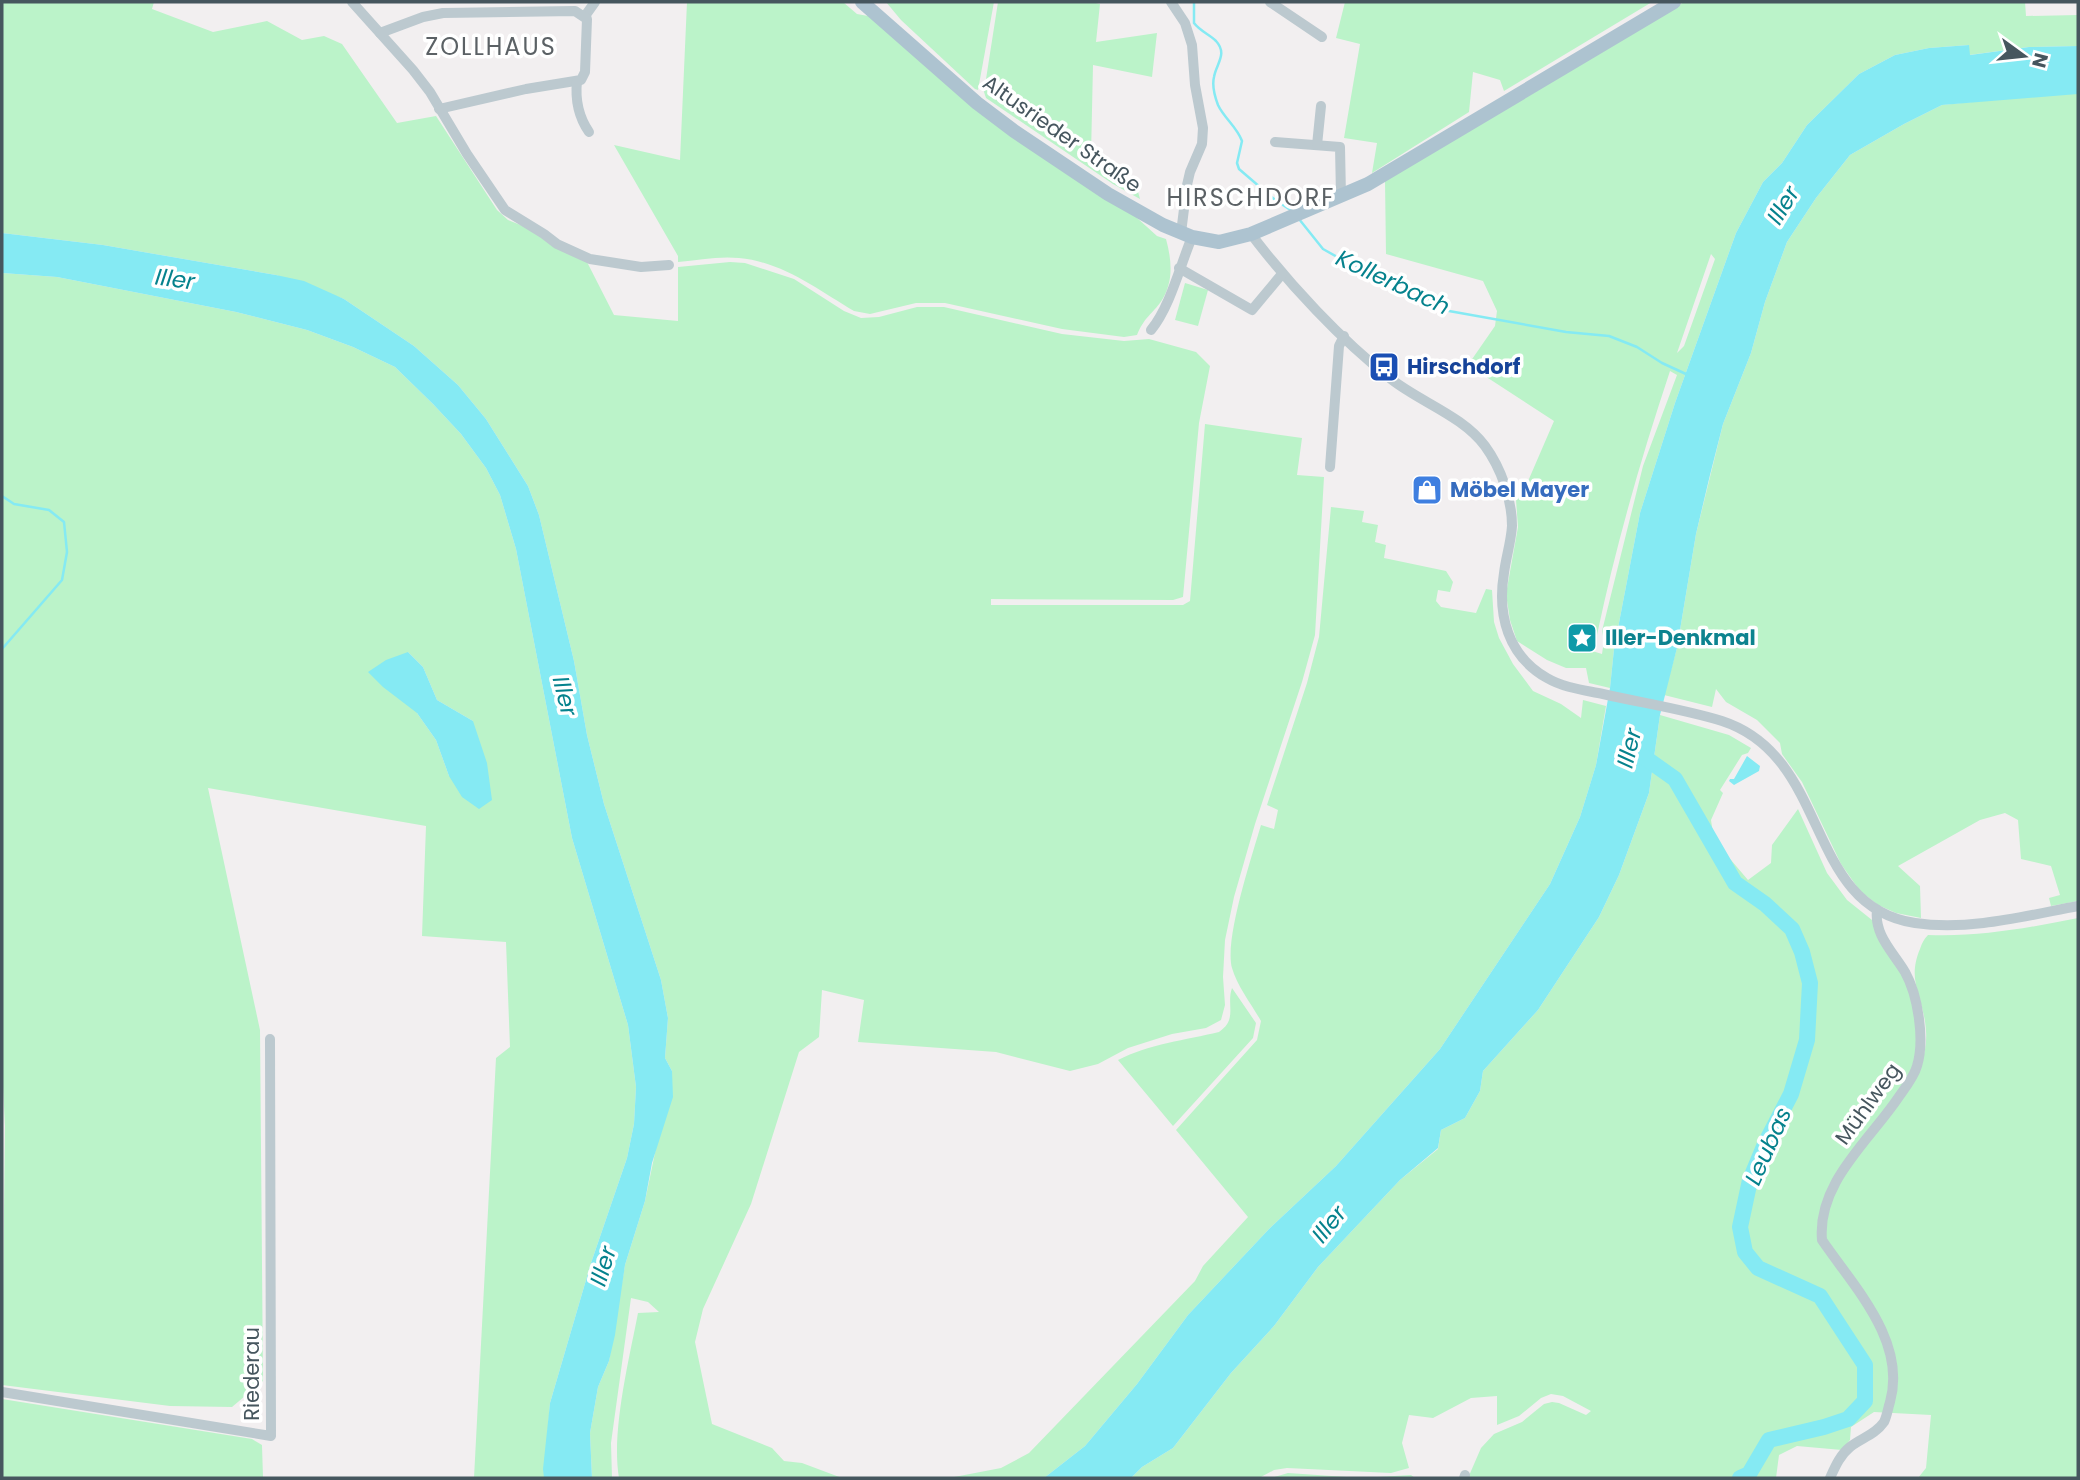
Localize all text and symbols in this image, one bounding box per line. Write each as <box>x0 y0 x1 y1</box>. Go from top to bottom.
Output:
north arrow <box>1989 21 2059 91</box>
district label: ZOLLHAUS <box>425 30 557 63</box>
text: N <box>2025 50 2055 71</box>
street label: Altusrieder Straße <box>977 68 1147 199</box>
water label: Iller <box>1759 178 1808 230</box>
district label: HIRSCHDORF <box>1167 181 1335 214</box>
water label: Kollerbach <box>1331 242 1455 322</box>
water label: Iller <box>153 260 198 298</box>
bus stop icon: Hirschdorf <box>1367 350 1401 384</box>
place label: Hirschdorf <box>1407 352 1521 381</box>
shop icon: Möbel Mayer <box>1410 473 1444 507</box>
place label: Möbel Mayer <box>1450 475 1589 504</box>
place icon: Iller-Denkmal <box>1565 621 1599 655</box>
place label: Iller-Denkmal <box>1605 623 1756 652</box>
water label: Iller <box>545 673 586 721</box>
water label: Iller <box>1609 723 1650 771</box>
street label: Mühlweg <box>1828 1057 1907 1150</box>
water label: Leubas <box>1737 1102 1799 1190</box>
water label: Iller <box>1304 1197 1355 1250</box>
water label: Iller <box>582 1241 625 1290</box>
street label: Riederau <box>237 1327 266 1421</box>

